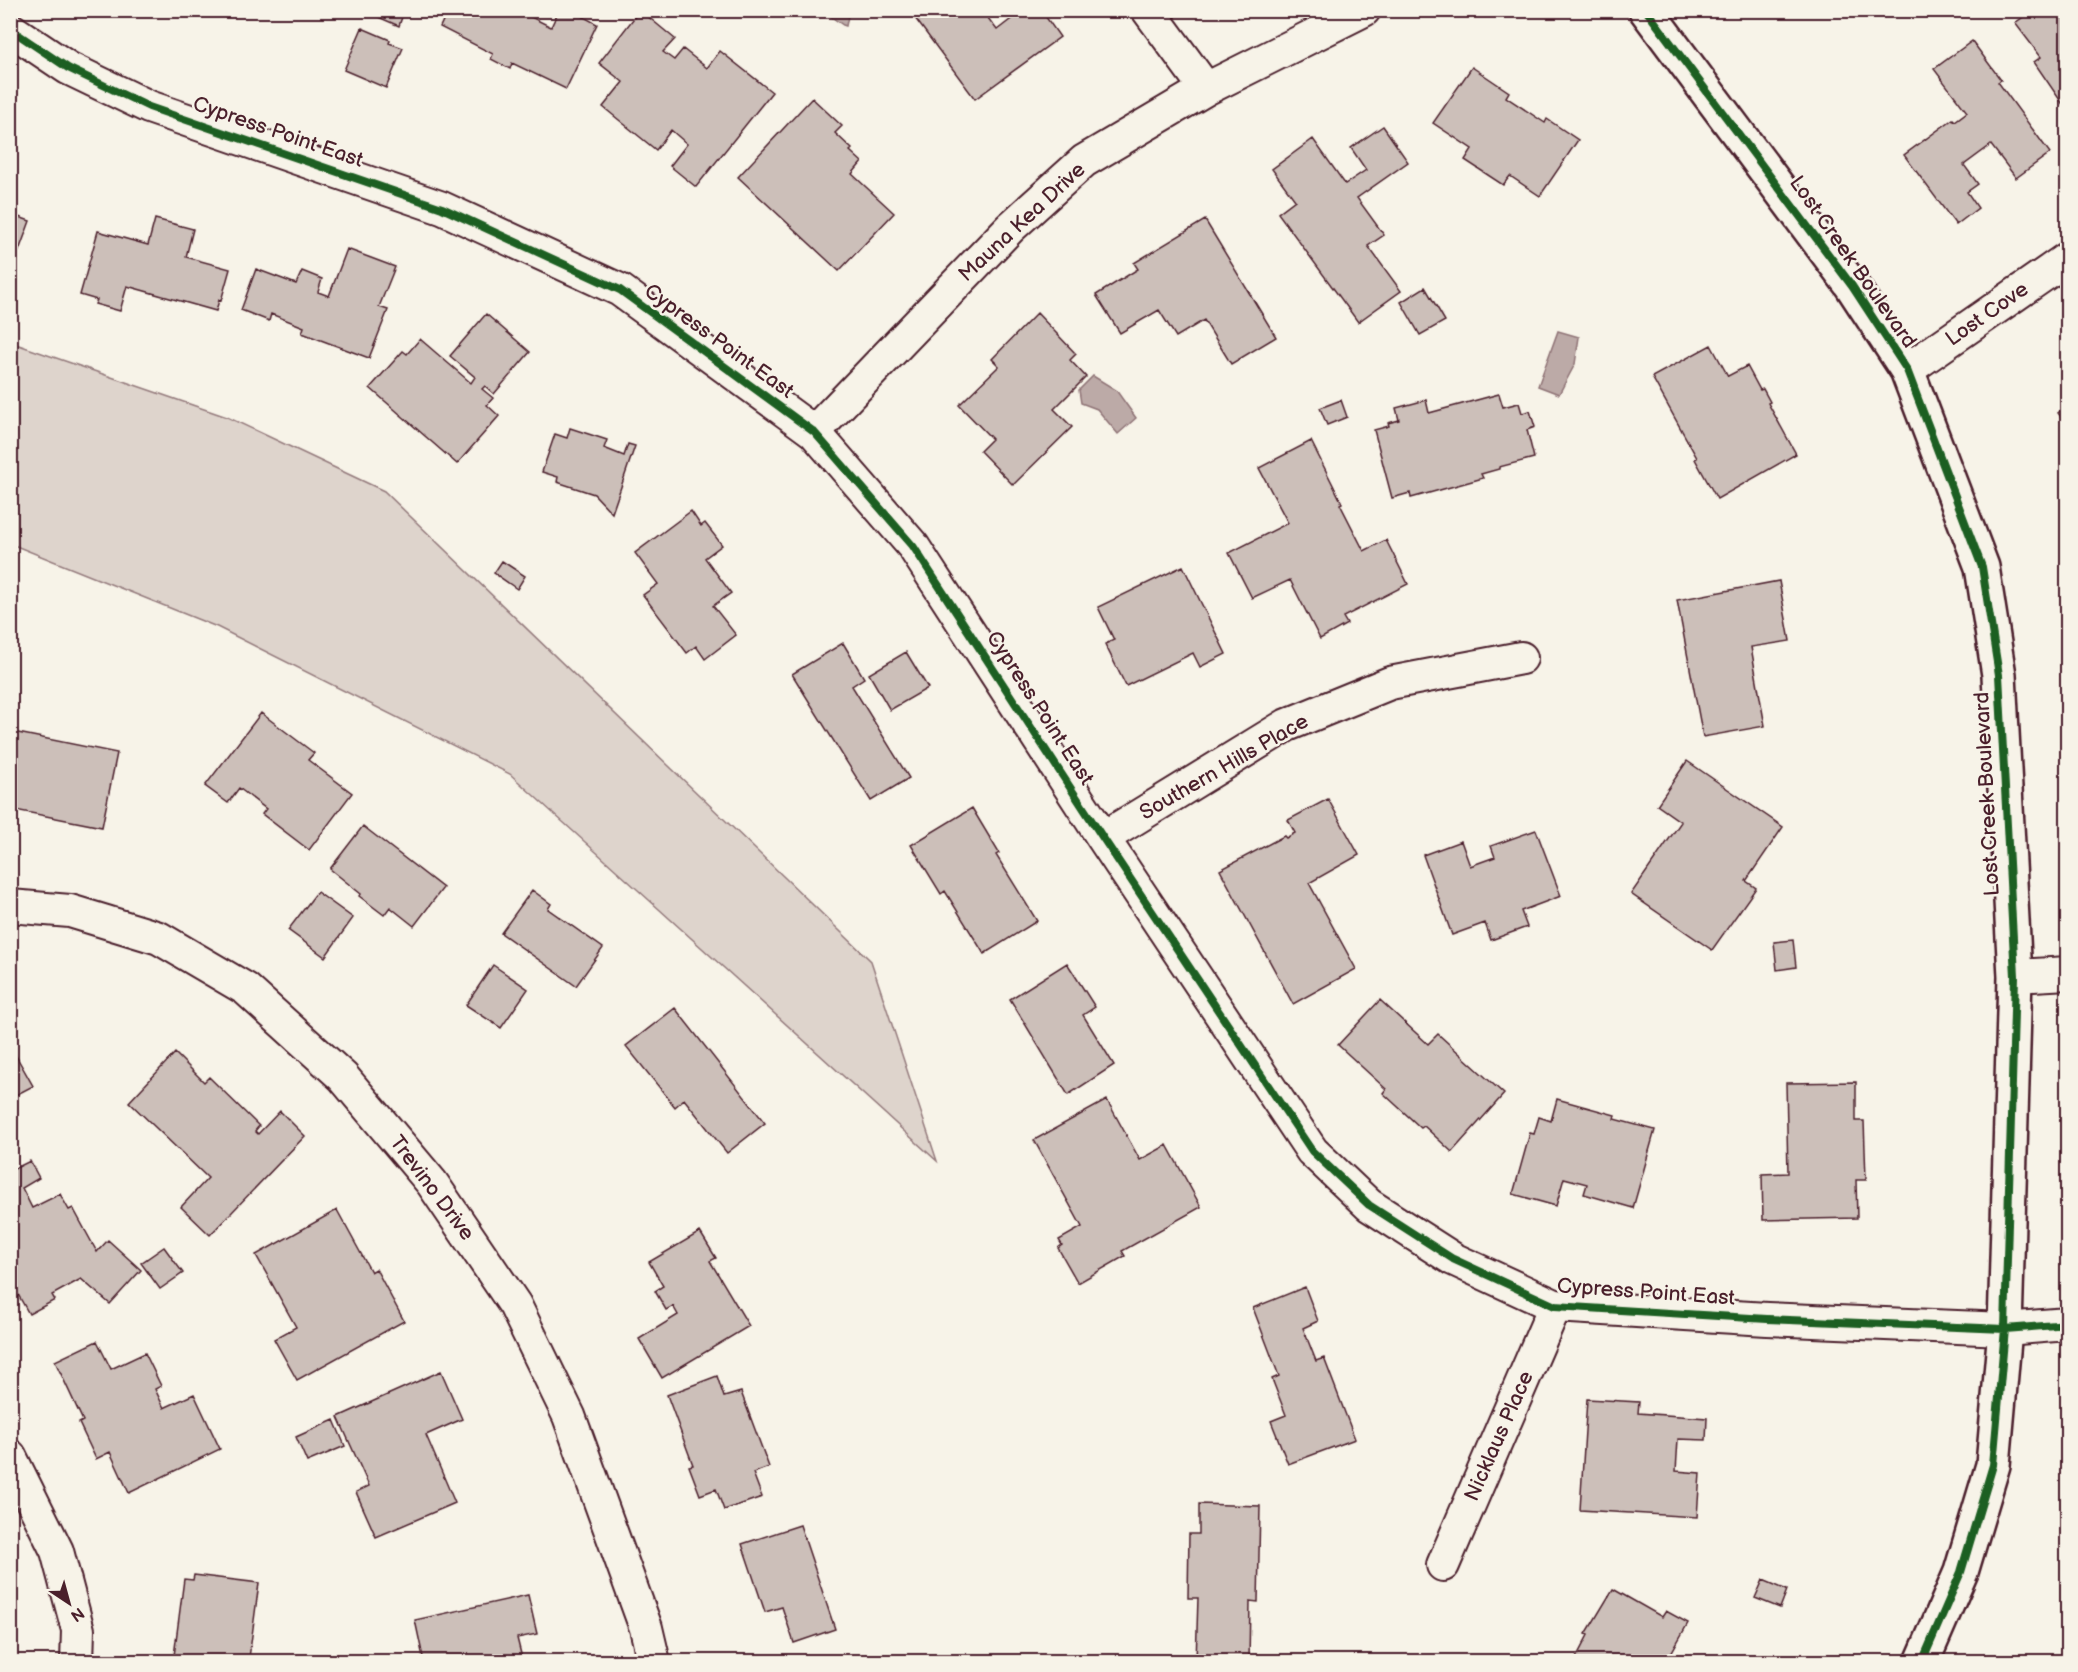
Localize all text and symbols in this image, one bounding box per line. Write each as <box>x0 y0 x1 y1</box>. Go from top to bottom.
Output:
street label: Cypress Point East <box>190 91 367 173</box>
street label: Mauna Kea Drive <box>954 157 1090 287</box>
street label: Lost Creek Boulevard <box>1784 171 1922 353</box>
street label: Lost Cove <box>1941 277 2033 351</box>
street label: Cypress Point East <box>639 278 799 404</box>
street label: Cypress Point East <box>981 626 1099 790</box>
street label: Lost Creek Boulevard <box>1969 691 2005 897</box>
street label: Southern Hills Place <box>1135 709 1313 825</box>
street label: Trevino Drive <box>384 1131 480 1245</box>
street label: Cypress Point East <box>1556 1273 1736 1311</box>
street label: Nicklaus Place <box>1459 1367 1539 1505</box>
north arrow <box>39 1573 99 1633</box>
text: N <box>66 1603 87 1625</box>

